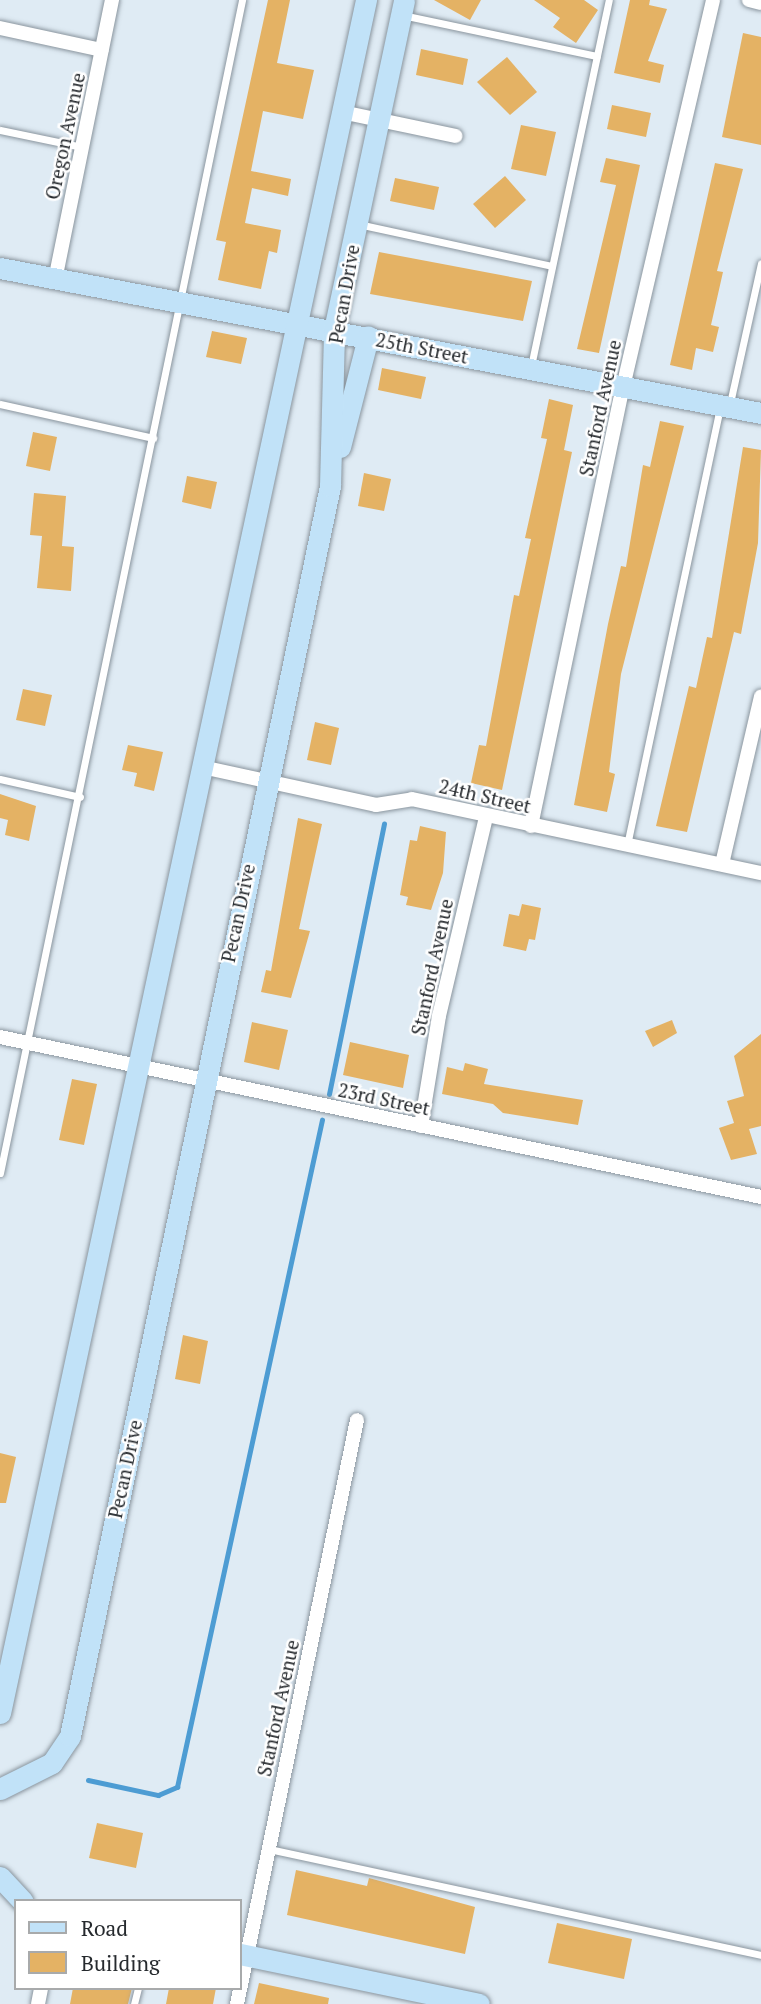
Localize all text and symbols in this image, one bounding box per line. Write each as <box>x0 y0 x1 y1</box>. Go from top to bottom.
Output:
street label: Oregon Avenue <box>40 70 90 202</box>
street label: Pecan Drive <box>324 243 364 345</box>
street label: 25th Street <box>374 328 470 368</box>
street label: Stanford Avenue <box>574 337 626 479</box>
street label: 24th Street <box>437 774 533 818</box>
street label: Pecan Drive <box>216 862 260 964</box>
street label: Stanford Avenue <box>406 896 458 1038</box>
street label: 23rd Street <box>336 1078 432 1120</box>
street label: Pecan Drive <box>103 1418 147 1520</box>
street label: Stanford Avenue <box>252 1637 304 1779</box>
legend <box>14 1899 242 1990</box>
text: Road <box>81 1914 128 1942</box>
text: Building <box>81 1949 160 1977</box>

